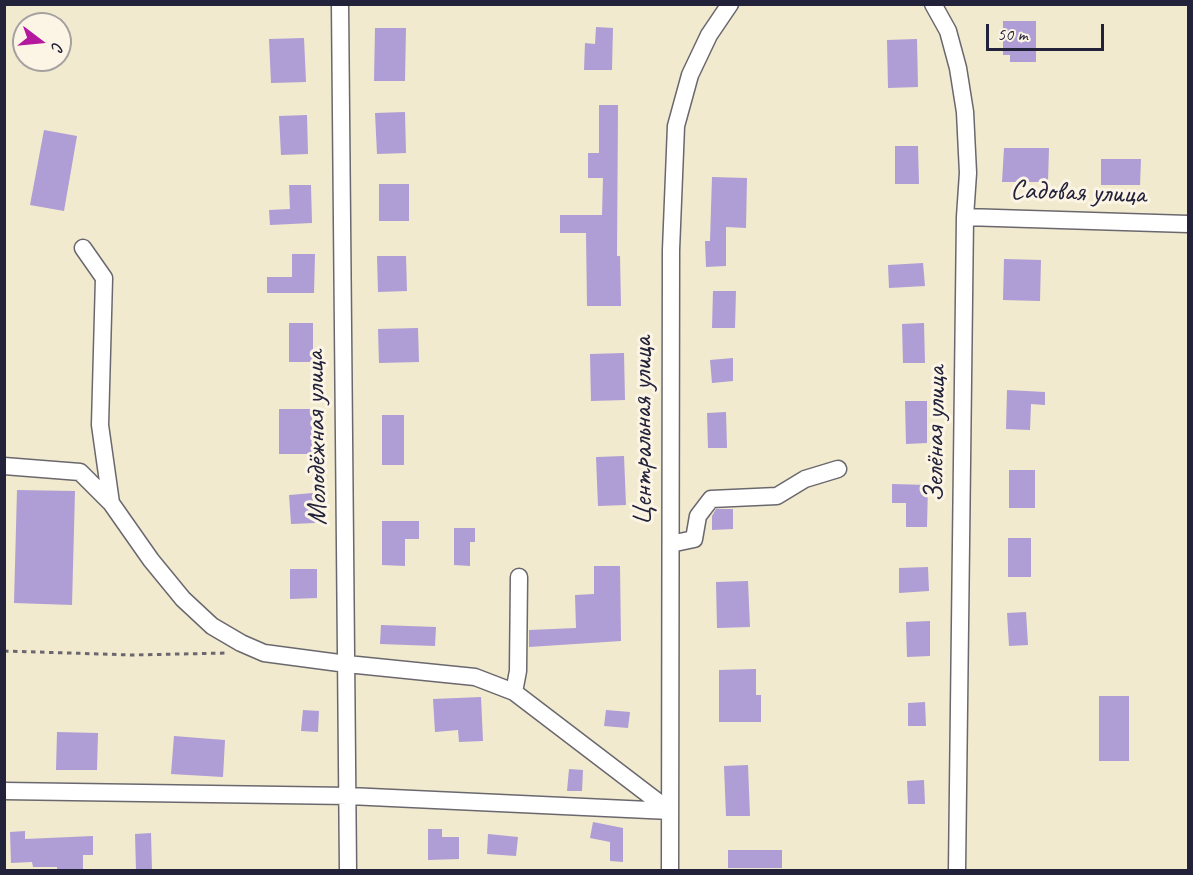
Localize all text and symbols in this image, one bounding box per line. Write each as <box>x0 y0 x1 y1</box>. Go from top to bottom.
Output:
north arrow <box>12 12 72 72</box>
scale bar <box>989 12 1108 50</box>
text: 50 m <box>997 23 1028 45</box>
text: С <box>47 40 68 53</box>
street label: Садовая улица <box>1010 174 1146 212</box>
street label: Центральная улица <box>627 336 661 526</box>
street label: Молодёжная улица <box>299 350 335 526</box>
street label: Зелёная улица <box>918 366 954 502</box>

